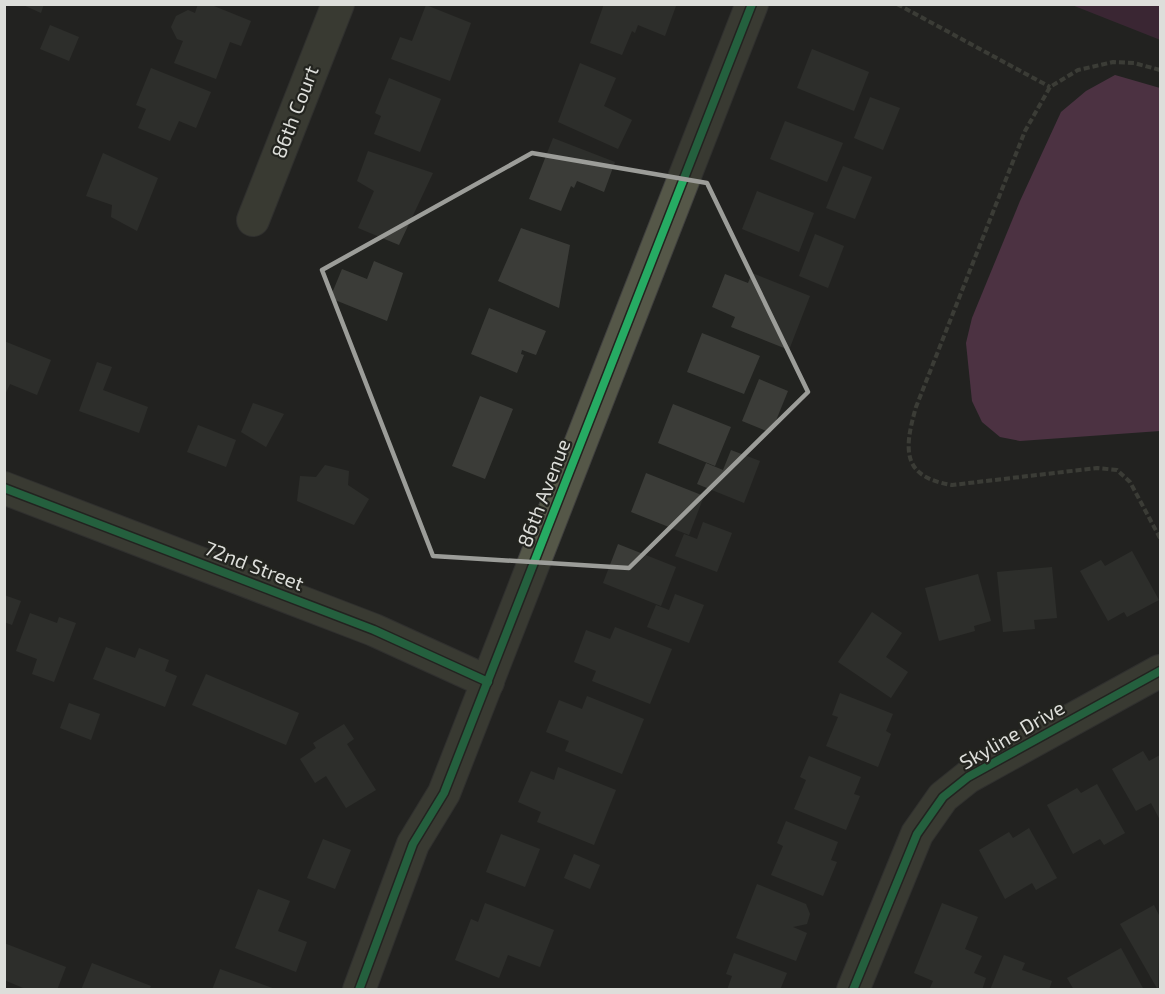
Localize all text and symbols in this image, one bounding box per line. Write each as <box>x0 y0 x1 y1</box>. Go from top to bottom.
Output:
street label: 86th Court <box>265 62 323 161</box>
street label: 86th Avenue <box>511 435 575 550</box>
street label: 72nd Street <box>201 535 308 595</box>
street label: Skyline Drive <box>955 694 1068 774</box>

